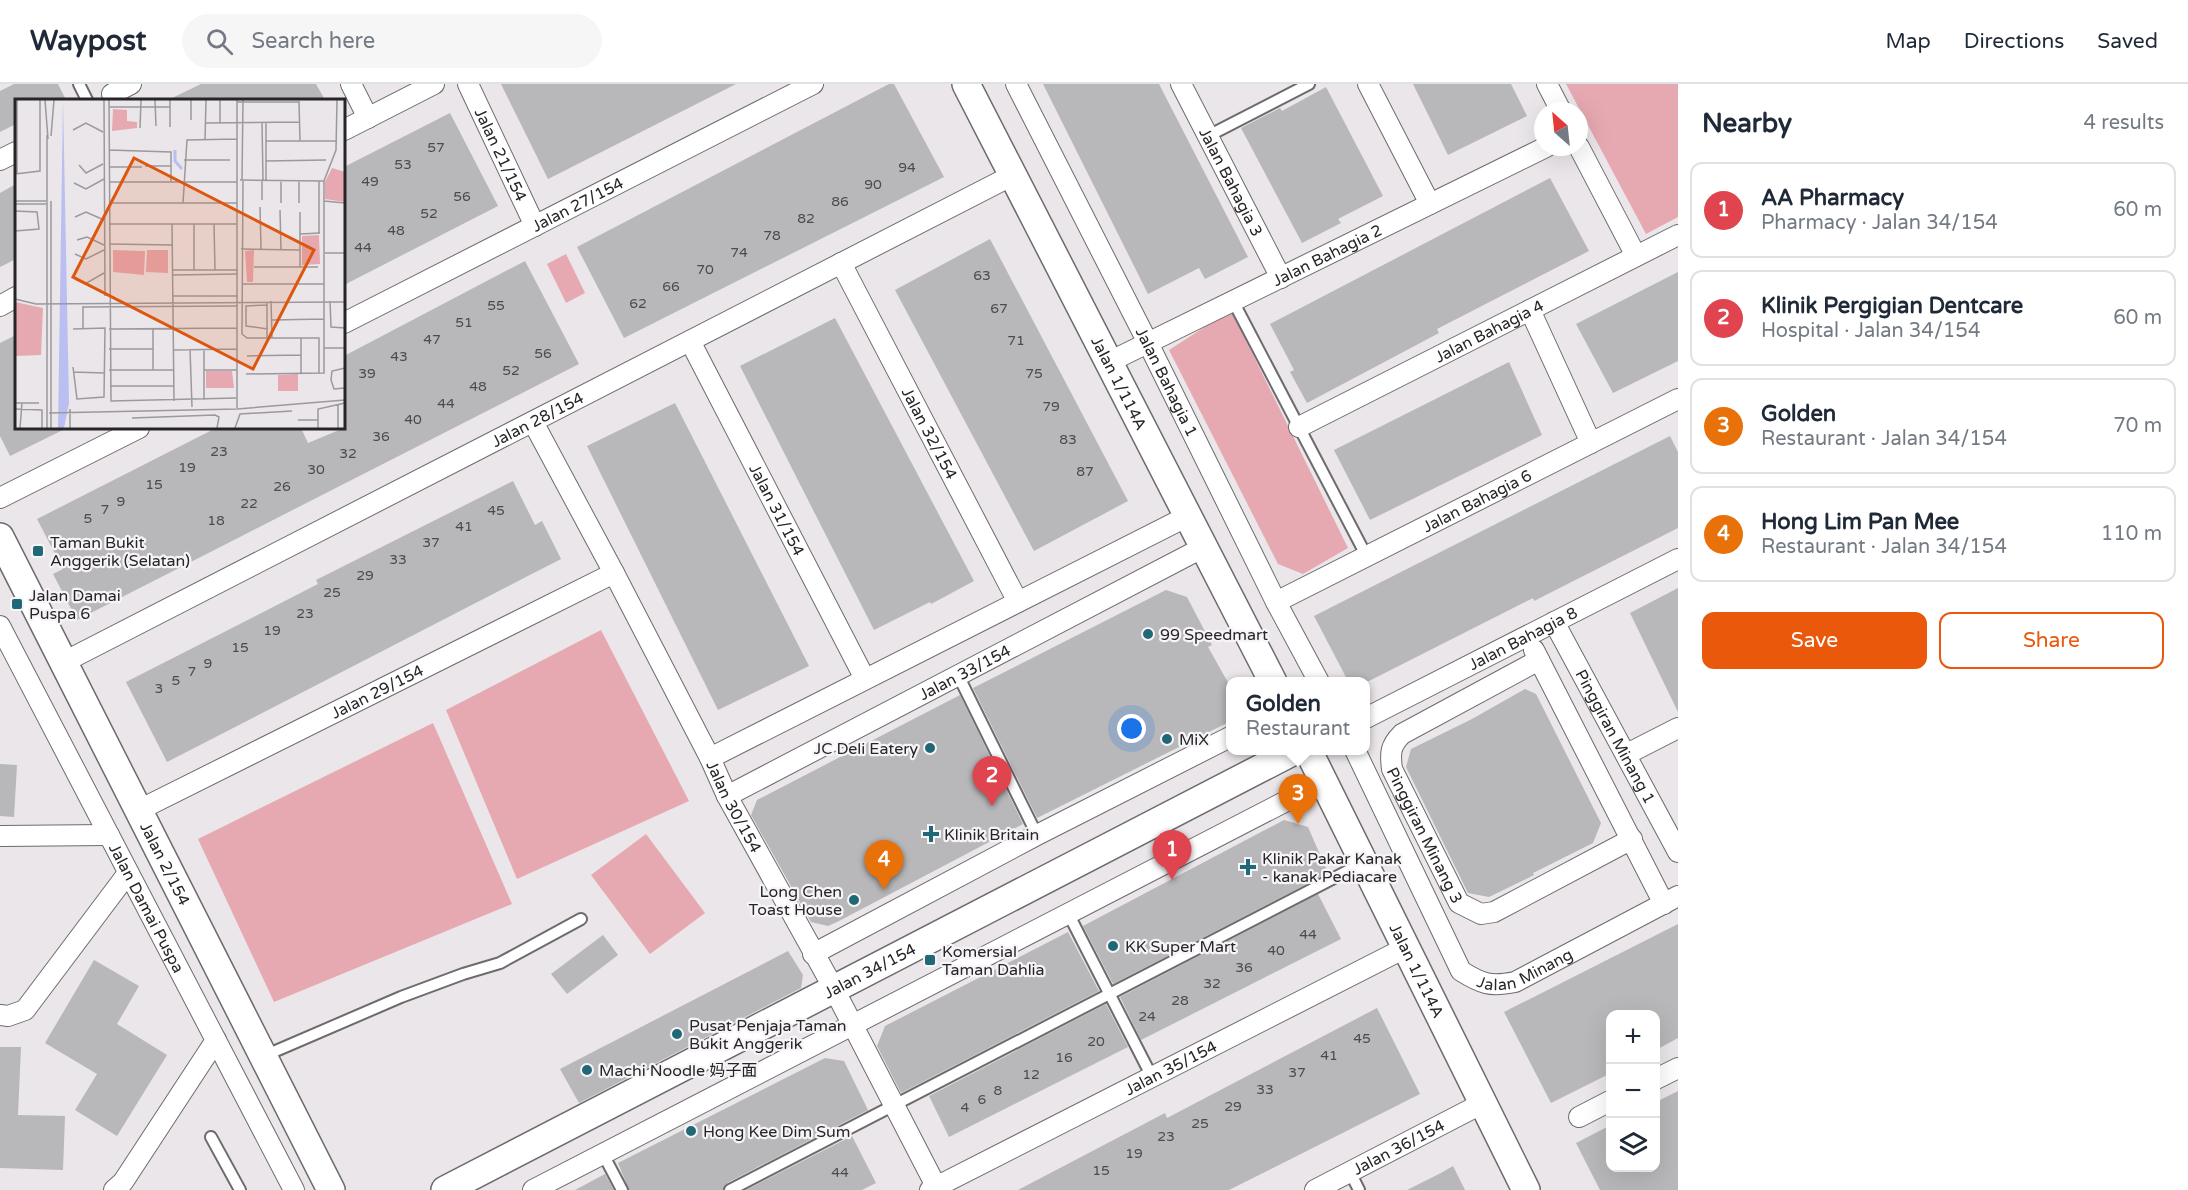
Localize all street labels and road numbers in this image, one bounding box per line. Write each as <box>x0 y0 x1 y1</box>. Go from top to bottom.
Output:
street label: Jalan 21/154 <box>470 105 531 205</box>
street label: Jalan Bahagia 3 <box>1194 125 1267 240</box>
street label: Jalan 27/154 <box>529 173 627 237</box>
street label: Jalan Bahagia 2 <box>1269 220 1386 291</box>
street label: Jalan Bahagia 4 <box>1432 296 1547 368</box>
street label: Jalan Bahagia 1 <box>1131 324 1202 440</box>
street label: Jalan 1/114A <box>1086 333 1151 434</box>
street label: Jalan 32/154 <box>897 384 961 483</box>
street label: Jalan 28/154 <box>488 388 587 452</box>
street label: Jalan 31/154 <box>744 461 809 560</box>
street label: Jalan Bahagia 6 <box>1419 466 1535 537</box>
street label: Jalan Bahagia 8 <box>1465 603 1581 675</box>
street label: Jalan 33/154 <box>916 641 1014 705</box>
street label: Jalan 29/154 <box>328 661 427 724</box>
street label: Pinggiran Minang 1 <box>1570 666 1659 808</box>
street label: Jalan 30/154 <box>702 758 765 856</box>
street label: Pinggiran Minang 3 <box>1382 764 1467 907</box>
street label: Jalan 2/154 <box>135 819 194 909</box>
street label: Jalan Damai Puspa <box>104 840 188 977</box>
street label: Jalan 1/114A <box>1385 920 1448 1021</box>
street label: Jalan 34/154 <box>821 939 919 1003</box>
street label: Jalan Minang <box>1474 944 1576 995</box>
street label: Jalan 35/154 <box>1122 1037 1220 1100</box>
street label: Jalan 36/154 <box>1350 1116 1448 1180</box>

